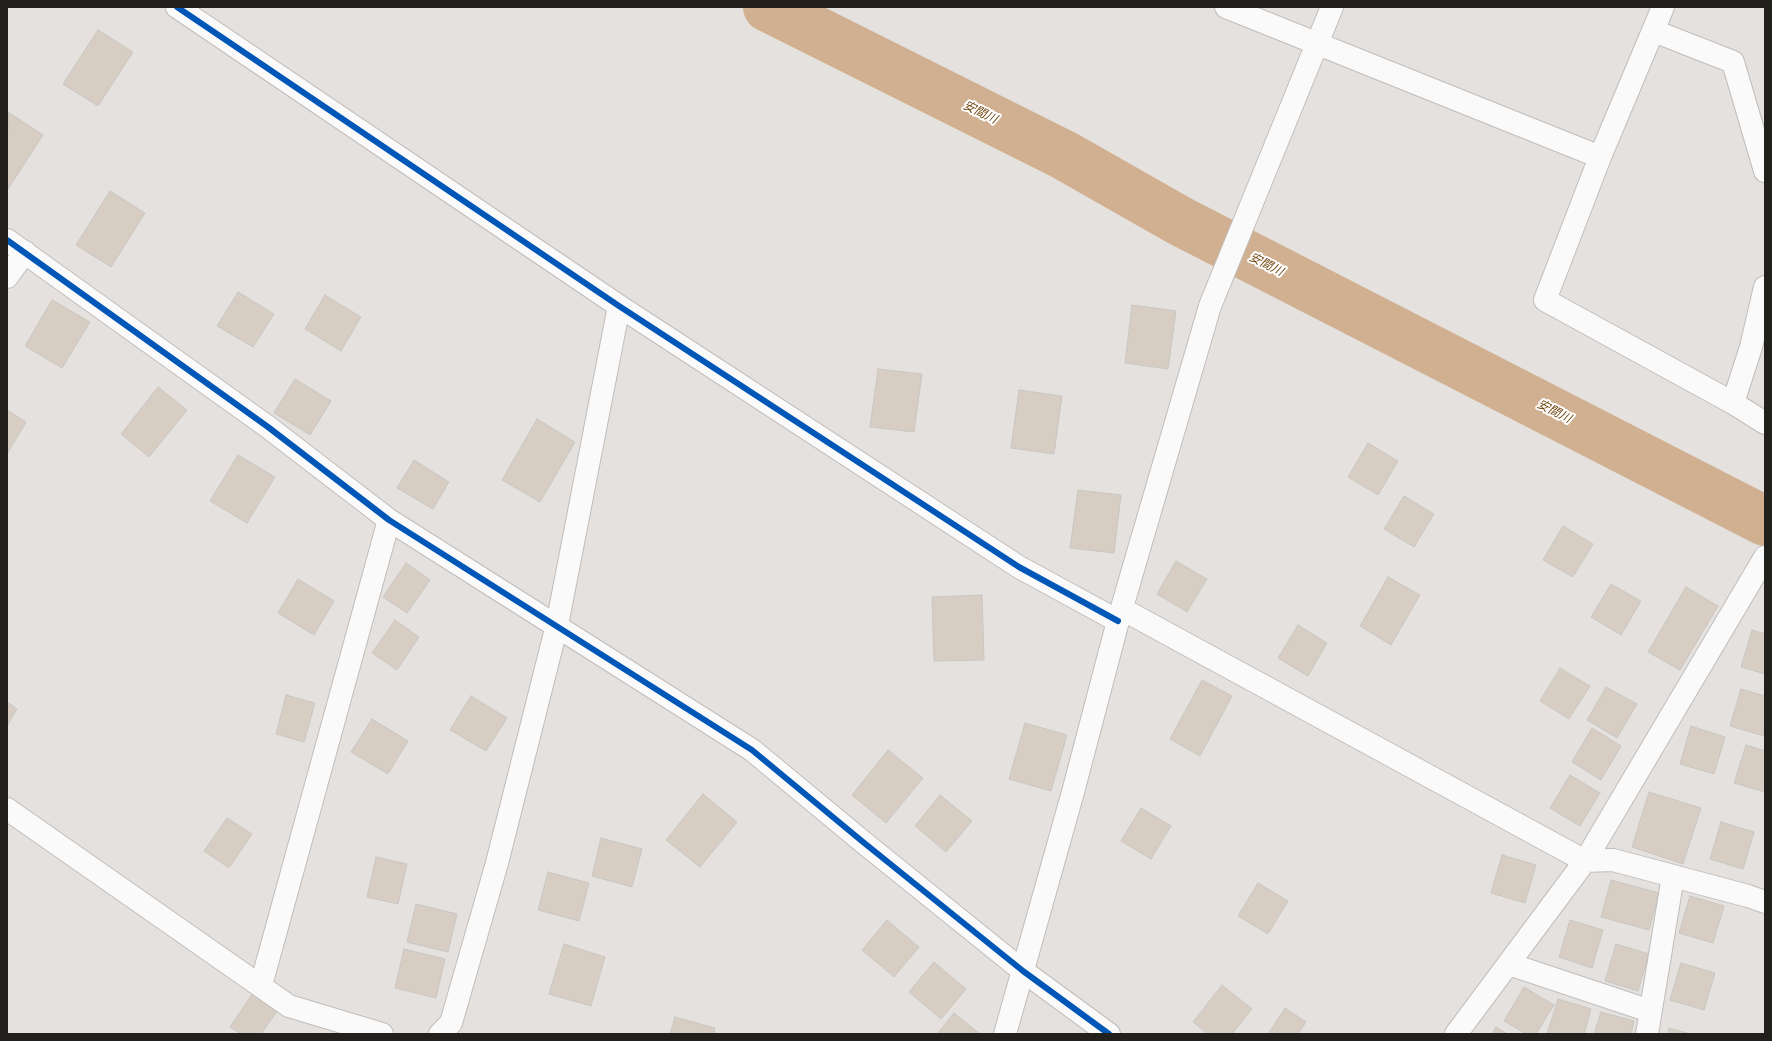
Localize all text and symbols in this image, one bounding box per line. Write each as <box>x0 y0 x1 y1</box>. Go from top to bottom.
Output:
water label: 安間川 <box>961 99 999 127</box>
water label: 安間川 <box>1247 250 1285 280</box>
water label: 安間川 <box>1535 397 1573 427</box>

